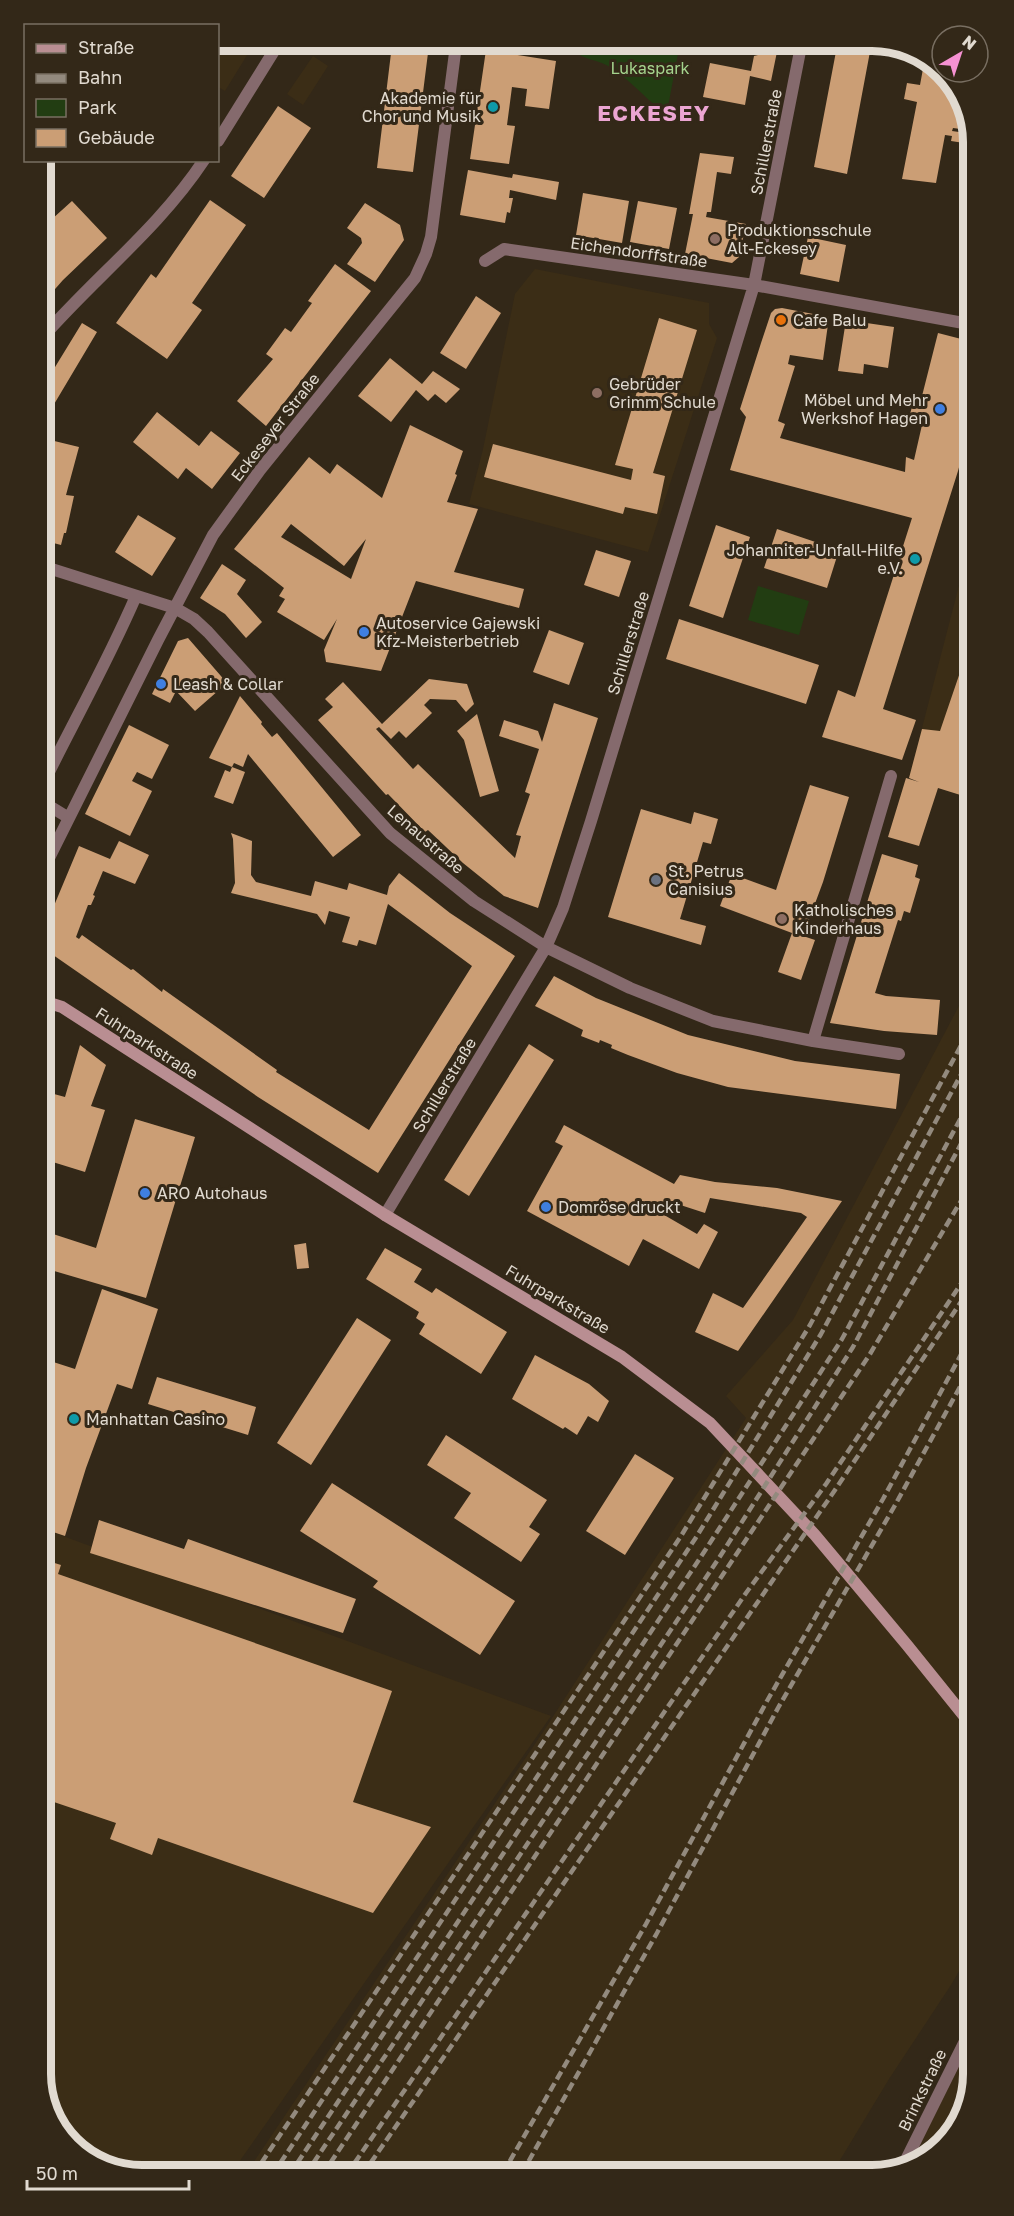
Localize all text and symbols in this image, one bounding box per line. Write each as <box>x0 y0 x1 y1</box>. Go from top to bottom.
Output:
legend <box>24 24 219 162</box>
north arrow <box>930 24 990 84</box>
text: N <box>958 31 980 54</box>
text: Straße <box>78 36 134 58</box>
park label: Lukaspark <box>610 58 690 78</box>
text: Bahn <box>78 66 122 88</box>
street label: Schillerstraße <box>746 87 786 197</box>
place label: Akademie für Chor und Musik <box>362 88 481 126</box>
text: Park <box>78 96 117 118</box>
district label: ECKESEY <box>597 99 711 126</box>
marker: Akademie für Chor und Musik <box>486 100 500 114</box>
text: Gebäude <box>78 126 155 148</box>
place label: Produktionsschule Alt-Eckesey <box>727 220 872 258</box>
street label: Eichendorffstraße <box>569 232 709 272</box>
marker: Produktionsschule Alt-Eckesey <box>708 232 722 246</box>
place label: Cafe Balu <box>793 310 866 330</box>
marker: Cafe Balu <box>774 313 788 327</box>
street label: Eckeseyer Straße <box>227 369 323 485</box>
place label: Gebrüder Grimm Schule <box>609 374 716 412</box>
marker: Gebrüder Grimm Schule <box>590 386 604 400</box>
place label: Möbel und Mehr Werkshof Hagen <box>801 390 928 428</box>
marker: Möbel und Mehr Werkshof Hagen <box>933 402 947 416</box>
place label: Johanniter-Unfall-Hilfe e.V. <box>727 540 903 578</box>
marker: Johanniter-Unfall-Hilfe e.V. <box>908 552 922 566</box>
street label: Schillerstraße <box>603 589 653 697</box>
place label: Autoservice Gajewski Kfz-Meisterbetrieb <box>376 613 540 651</box>
marker: Autoservice Gajewski Kfz-Meisterbetrieb <box>357 625 371 639</box>
place label: Leash & Collar <box>173 674 283 694</box>
marker: Leash & Collar <box>154 677 168 691</box>
street label: Lenaustraße <box>383 800 469 878</box>
place label: St. Petrus Canisius <box>668 861 744 899</box>
marker: St. Petrus Canisius <box>649 873 663 887</box>
place label: Katholisches Kinderhaus <box>794 900 894 938</box>
marker: Katholisches Kinderhaus <box>775 912 789 926</box>
street label: Fuhrparkstraße <box>92 1002 202 1084</box>
street label: Schillerstraße <box>408 1034 480 1136</box>
place label: ARO Autohaus <box>157 1183 268 1203</box>
marker: ARO Autohaus <box>138 1186 152 1200</box>
place label: Domröse druckt <box>558 1197 681 1217</box>
marker: Domröse druckt <box>539 1200 553 1214</box>
street label: Fuhrparkstraße <box>502 1260 614 1338</box>
place label: Manhattan Casino <box>86 1409 225 1429</box>
marker: Manhattan Casino <box>67 1412 81 1426</box>
street label: Brinkstraße <box>894 2046 950 2134</box>
scale bar <box>27 2153 189 2191</box>
text: 50 m <box>36 2162 78 2184</box>

